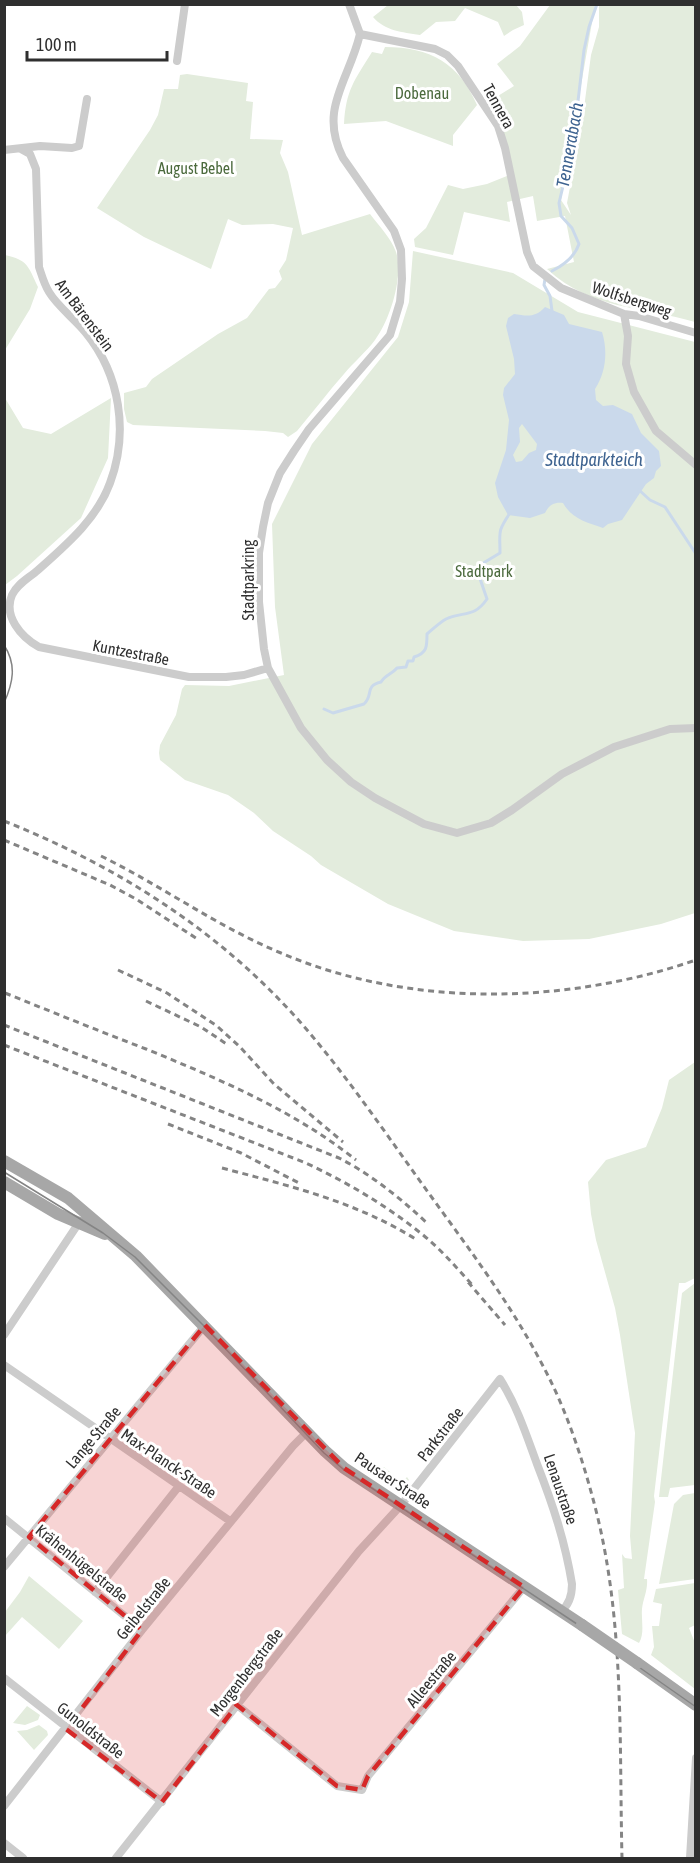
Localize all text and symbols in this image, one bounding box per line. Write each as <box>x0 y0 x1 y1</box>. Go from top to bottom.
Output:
scale bar <box>27 24 166 62</box>
text: 100 m <box>36 34 77 55</box>
street label: Tennera <box>480 81 518 131</box>
park label: Dobenau <box>395 84 449 102</box>
water label: Tennerabach <box>552 100 587 189</box>
park label: August Bebel <box>158 159 235 178</box>
street label: Am Bärenstein <box>52 276 118 354</box>
street label: Wolfsbergweg <box>590 278 674 321</box>
water label: Stadtparkteich <box>544 449 643 470</box>
street label: Stadtparkring <box>239 539 258 620</box>
park label: Stadtpark <box>455 562 513 581</box>
street label: Kuntzestraße <box>91 636 171 668</box>
street label: Lange Straße <box>62 1402 125 1472</box>
street label: Parkstraße <box>413 1403 467 1465</box>
street label: Max-Planck-Straße <box>118 1425 220 1501</box>
street label: Pausaer Straße <box>352 1448 434 1512</box>
street label: Lenaustraße <box>541 1451 581 1527</box>
street label: Krähenhügelstraße <box>32 1520 132 1606</box>
street label: Geibelstraße <box>112 1573 174 1643</box>
street label: Morgenbergstraße <box>206 1624 287 1720</box>
street label: Alleestraße <box>402 1647 460 1711</box>
street label: Gunoldstraße <box>54 1698 128 1762</box>

